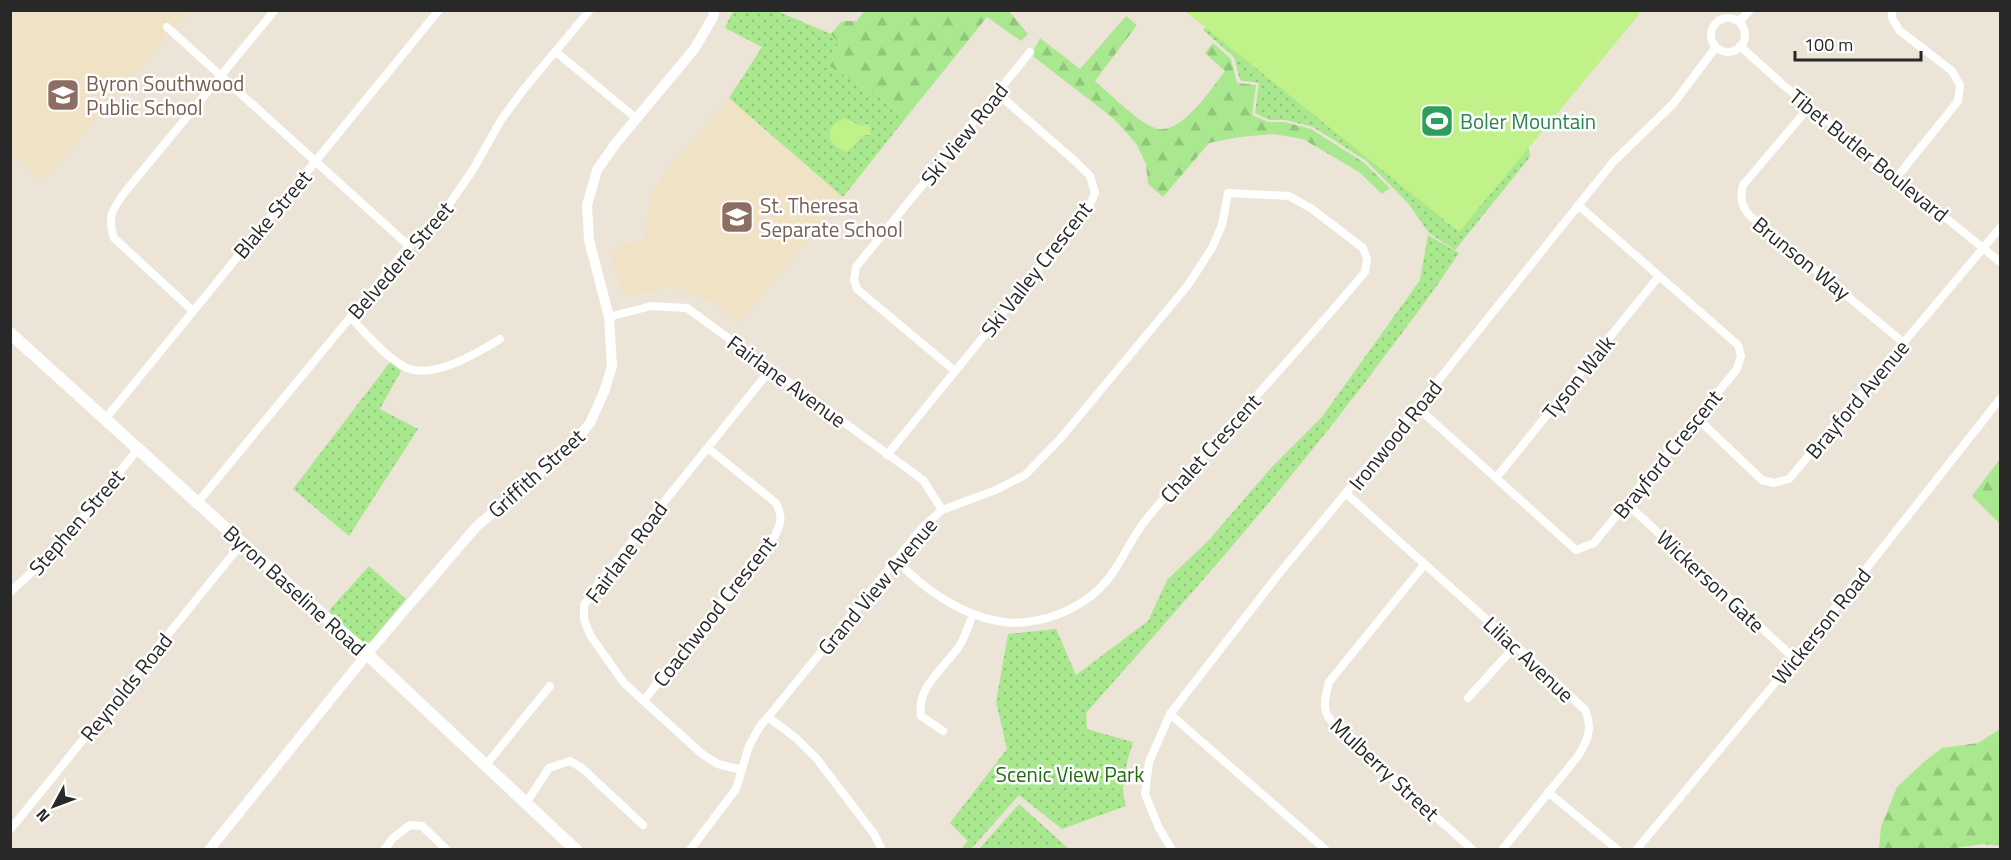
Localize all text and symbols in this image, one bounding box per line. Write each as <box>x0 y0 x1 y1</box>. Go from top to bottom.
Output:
scale bar <box>1795 24 1921 62</box>
text: 100 m <box>1804 31 1853 58</box>
place label: Byron Southwood Public School <box>86 67 244 123</box>
street label: Ski View Road <box>913 76 1015 192</box>
school or university icon: Byron Southwood Public School <box>45 77 81 113</box>
street label: Tibet Butler Boulevard <box>1782 81 1956 229</box>
sports icon: Boler Mountain <box>1419 103 1455 139</box>
place label: Boler Mountain <box>1460 105 1596 137</box>
street label: Blake Street <box>225 162 319 265</box>
place label: St. Theresa Separate School <box>760 189 903 245</box>
street label: Belvedere Street <box>340 194 461 326</box>
street label: Ski Valley Crescent <box>973 194 1100 344</box>
school or university icon: St. Theresa Separate School <box>719 199 755 235</box>
street label: Brunson Way <box>1746 208 1858 308</box>
street label: Fairlane Avenue <box>721 327 853 435</box>
street label: Tyson Walk <box>1534 328 1622 426</box>
street label: Brayford Avenue <box>1797 332 1917 466</box>
street label: Ironwood Road <box>1340 373 1450 497</box>
street label: Brayford Crescent <box>1605 382 1730 526</box>
street label: Chalet Crescent <box>1152 386 1268 510</box>
street label: Griffith Street <box>480 420 592 525</box>
street label: Stephen Street <box>21 461 132 582</box>
street label: Fairlane Road <box>577 494 675 610</box>
street label: Grand View Avenue <box>810 510 944 662</box>
street label: Byron Baseline Road <box>217 517 373 663</box>
street label: Wickerson Gate <box>1650 522 1772 640</box>
street label: Coachwood Crescent <box>645 528 784 693</box>
street label: Wickerson Road <box>1764 561 1878 691</box>
street label: Liliac Avenue <box>1476 608 1582 710</box>
street label: Reynolds Road <box>72 626 180 748</box>
street label: Mulberry Street <box>1323 710 1447 828</box>
park label: Scenic View Park <box>996 758 1144 790</box>
north arrow <box>24 776 84 836</box>
text: N <box>30 804 55 828</box>

